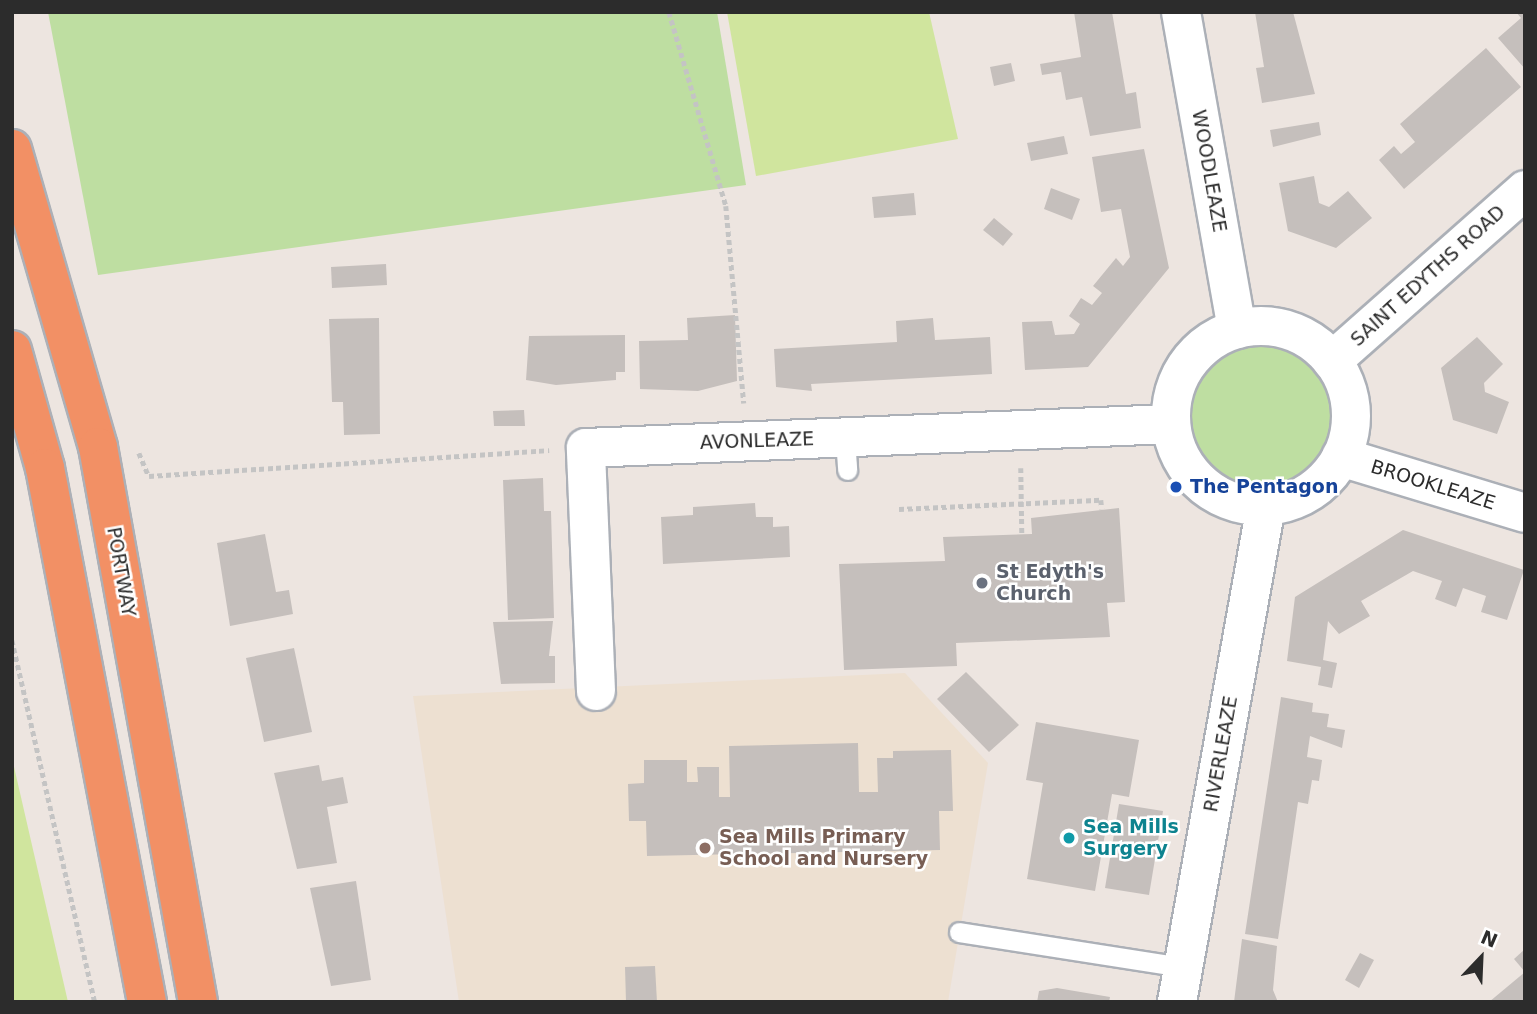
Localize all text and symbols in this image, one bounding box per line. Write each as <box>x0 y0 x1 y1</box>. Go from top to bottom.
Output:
street label: WOODLEAZE <box>1187 108 1231 234</box>
street label: SAINT EDYTHS ROAD <box>1346 201 1510 351</box>
street label: AVONLEAZE <box>700 428 814 454</box>
street label: BROOKLEAZE <box>1368 455 1498 515</box>
place label: The Pentagon <box>1190 476 1338 498</box>
marker: The Pentagon <box>1168 479 1184 495</box>
street label: PORTWAY <box>102 525 140 619</box>
place label: St Edyth's Church <box>996 561 1104 605</box>
marker: St Edyth's Church <box>974 575 990 591</box>
street label: RIVERLEAZE <box>1200 694 1242 814</box>
place label: Sea Mills Surgery <box>1083 816 1179 860</box>
place label: Sea Mills Primary School and Nursery <box>719 826 928 870</box>
marker: Sea Mills Surgery <box>1061 830 1077 846</box>
marker: Sea Mills Primary School and Nursery <box>697 840 713 856</box>
north arrow <box>1446 923 1516 993</box>
text: N <box>1478 925 1501 952</box>

